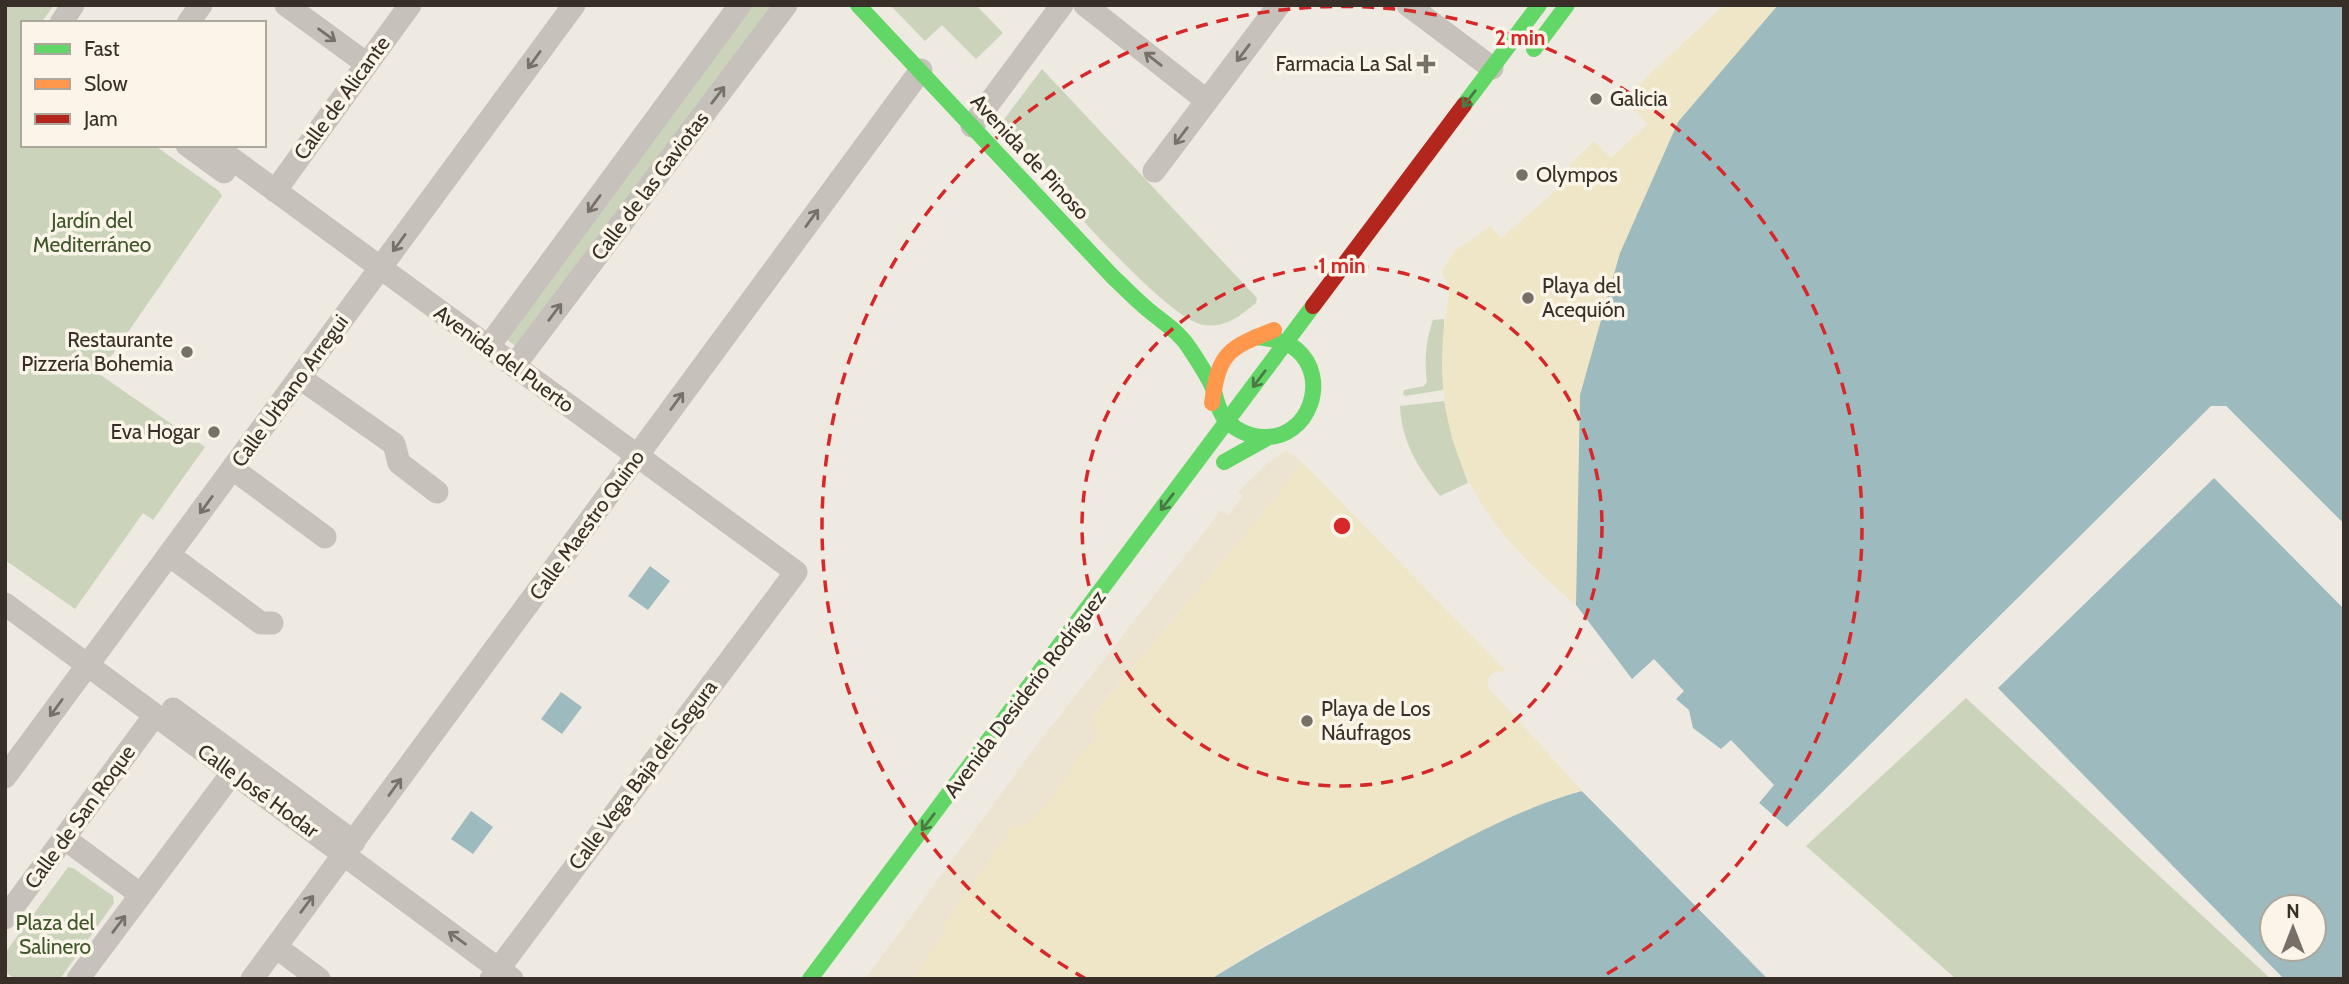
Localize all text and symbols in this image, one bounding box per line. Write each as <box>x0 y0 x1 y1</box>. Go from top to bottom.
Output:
legend <box>21 21 266 147</box>
text: 2 min <box>1495 25 1545 50</box>
one-way arrow <box>317 27 336 42</box>
street label: Calle de Alicante <box>288 31 395 164</box>
text: Fast <box>84 36 120 61</box>
one-way arrow <box>1236 43 1251 62</box>
one-way arrow <box>527 50 541 69</box>
one-way arrow <box>1145 51 1163 66</box>
place label: Farmacia La Sal <box>1276 51 1412 76</box>
marker: Farmacia La Sal <box>1418 56 1434 72</box>
text: Slow <box>84 71 128 96</box>
place label: Galicia <box>1610 86 1668 111</box>
one-way arrow <box>711 87 726 105</box>
street label: Avenida de Pinoso <box>966 89 1095 225</box>
one-way arrow <box>1462 89 1476 108</box>
marker: Galicia <box>1588 91 1604 107</box>
text: Jam <box>83 106 118 131</box>
street label: Calle de las Gaviotas <box>586 106 714 265</box>
one-way arrow <box>1173 126 1188 144</box>
place label: Olympos <box>1536 162 1618 187</box>
marker: Olympos <box>1514 167 1530 183</box>
one-way arrow <box>586 194 601 213</box>
park label: Jardín del Mediterráneo <box>33 208 151 257</box>
one-way arrow <box>805 209 819 228</box>
one-way arrow <box>391 233 406 252</box>
text: 1 min <box>1318 253 1366 278</box>
place label: Playa del Acequión <box>1542 273 1625 322</box>
marker: Playa del Acequión <box>1520 290 1536 306</box>
street label: Avenida del Puerto <box>430 300 579 418</box>
one-way arrow <box>547 303 562 321</box>
street label: Calle Urbano Arregui <box>226 310 353 472</box>
place label: Restaurante Pizzería Bohemia <box>21 327 173 376</box>
marker: Restaurante Pizzería Bohemia <box>179 344 195 360</box>
one-way arrow <box>1252 369 1266 388</box>
one-way arrow <box>670 392 685 411</box>
place label: Eva Hogar <box>110 419 200 444</box>
marker: Eva Hogar <box>206 424 222 440</box>
street label: Calle Maestro Quino <box>524 445 649 605</box>
one-way arrow <box>1159 492 1174 511</box>
one-way arrow <box>198 495 213 514</box>
centre of rings <box>1330 514 1354 538</box>
street label: Avenida Desiderio Rodríguez <box>938 585 1111 802</box>
street label: Calle Vega Baja del Segura <box>563 675 723 875</box>
place label: Playa de Los Náufragos <box>1321 696 1431 745</box>
one-way arrow <box>49 698 64 717</box>
marker: Playa de Los Náufragos <box>1299 713 1315 729</box>
street label: Calle José Hodar <box>193 738 324 843</box>
street label: Calle de San Roque <box>19 740 140 893</box>
one-way arrow <box>387 778 402 797</box>
one-way arrow <box>921 812 935 831</box>
north arrow <box>2258 893 2328 963</box>
one-way arrow <box>300 896 315 914</box>
text: N <box>2286 900 2300 923</box>
park label: Plaza del Salinero <box>15 910 95 959</box>
one-way arrow <box>112 915 126 934</box>
one-way arrow <box>448 931 467 945</box>

